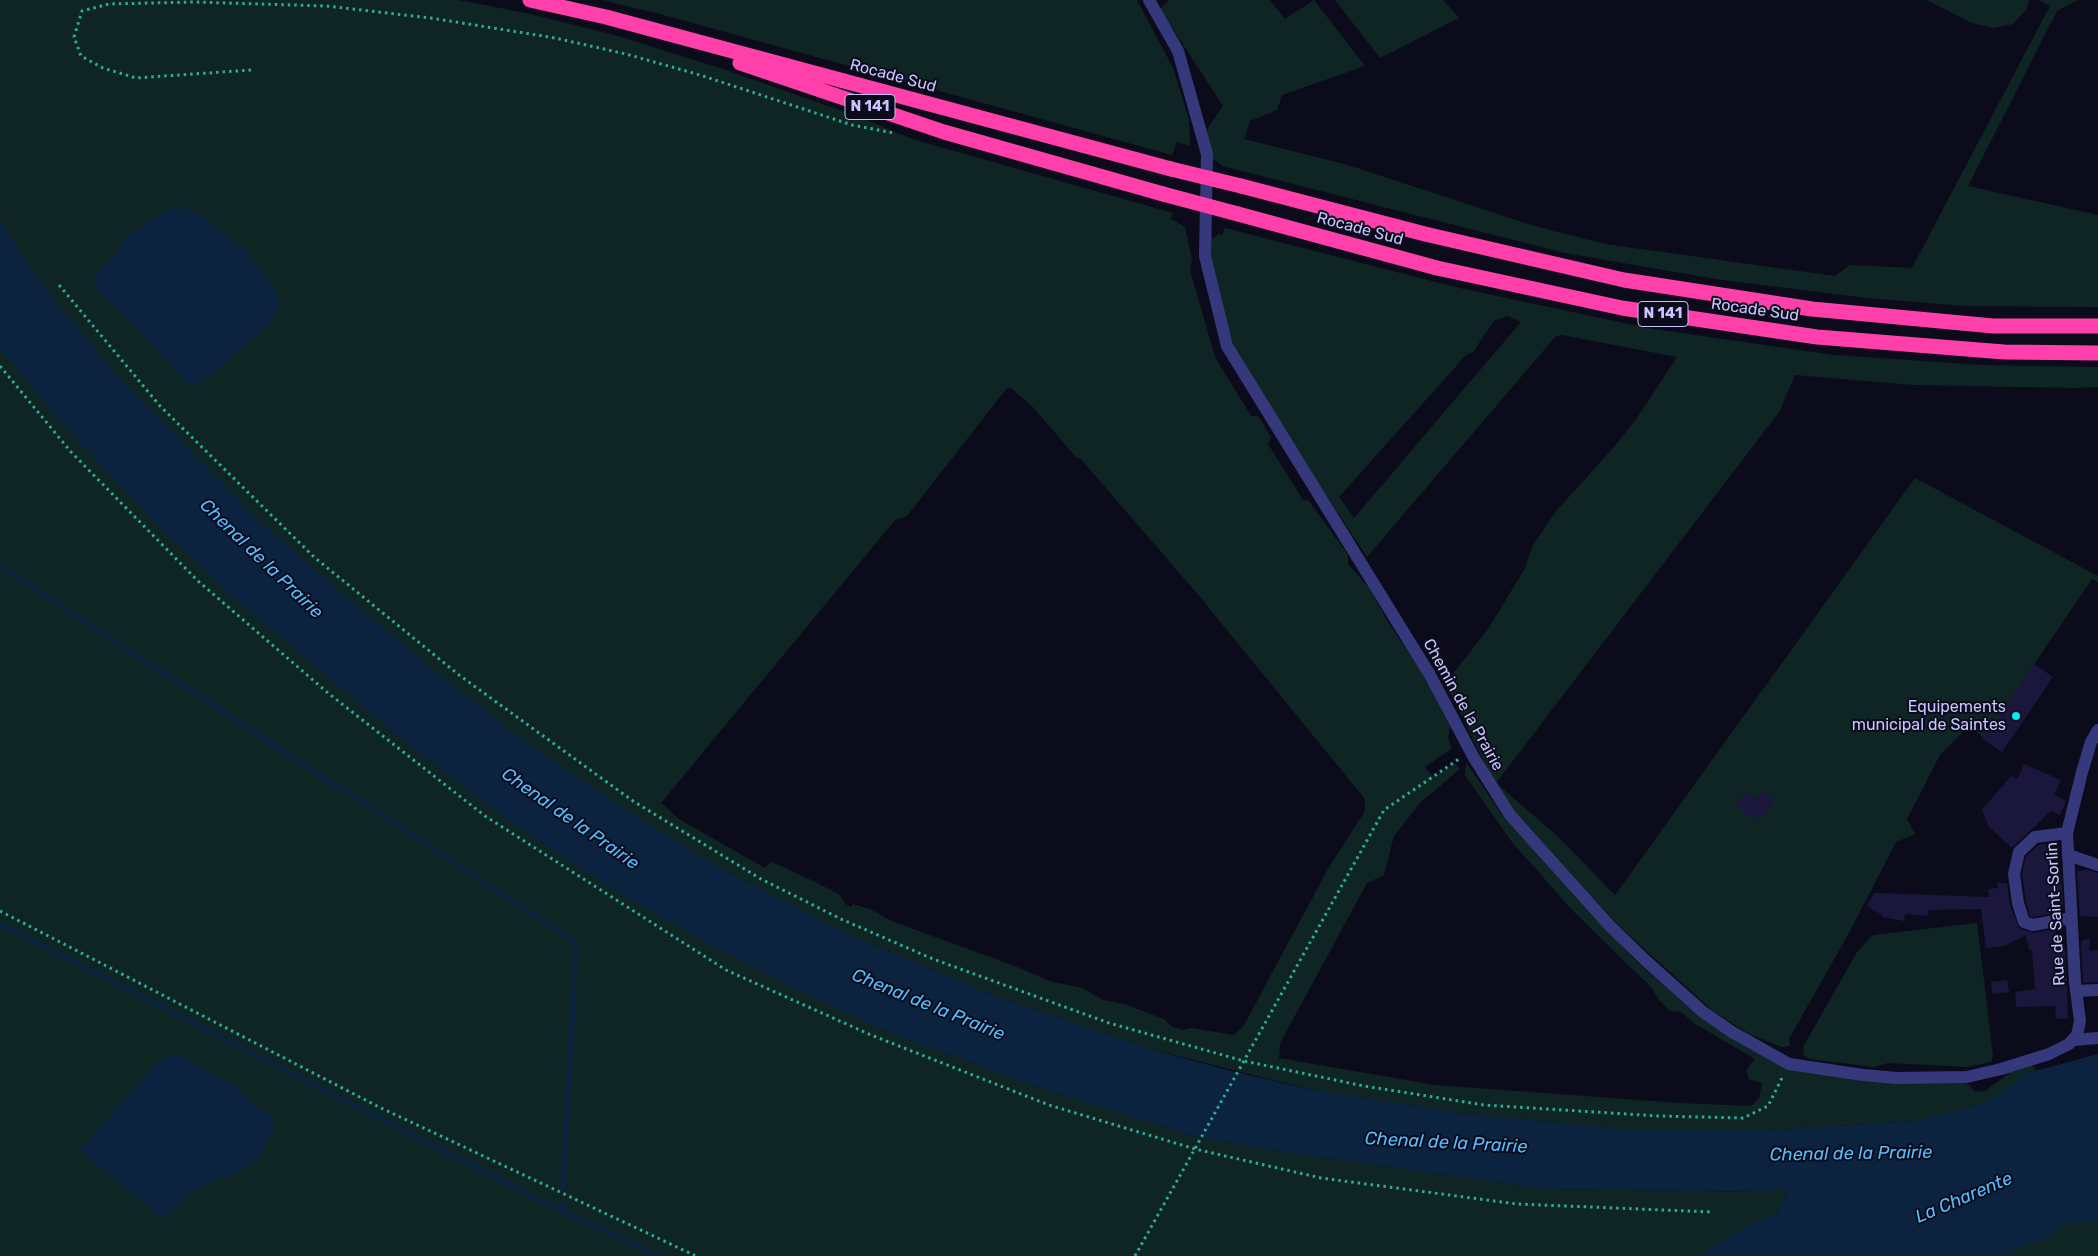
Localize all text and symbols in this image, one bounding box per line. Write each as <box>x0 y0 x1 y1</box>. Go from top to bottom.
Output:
street label: Rocade Sud <box>848 55 938 97</box>
road number: N 141 <box>845 94 895 120</box>
street label: Rocade Sud <box>1315 208 1405 250</box>
street label: Rocade Sud <box>1710 294 1800 326</box>
road number: N 141 <box>1638 302 1688 326</box>
water label: Chenal de la Prairie <box>195 495 327 623</box>
street label: Chemin de la Prairie <box>1419 636 1507 774</box>
place label: Equipements municipal de Saintes <box>1852 697 2006 735</box>
marker: Equipements municipal de Saintes <box>2010 710 2022 722</box>
water label: Chenal de la Prairie <box>497 764 643 874</box>
street label: Rue de Saint-Sorlin <box>2043 842 2069 986</box>
water label: Chenal de la Prairie <box>849 965 1007 1045</box>
water label: Chenal de la Prairie <box>1364 1128 1528 1158</box>
water label: Chenal de la Prairie <box>1769 1142 1933 1166</box>
water label: La Charente <box>1912 1168 2016 1228</box>

